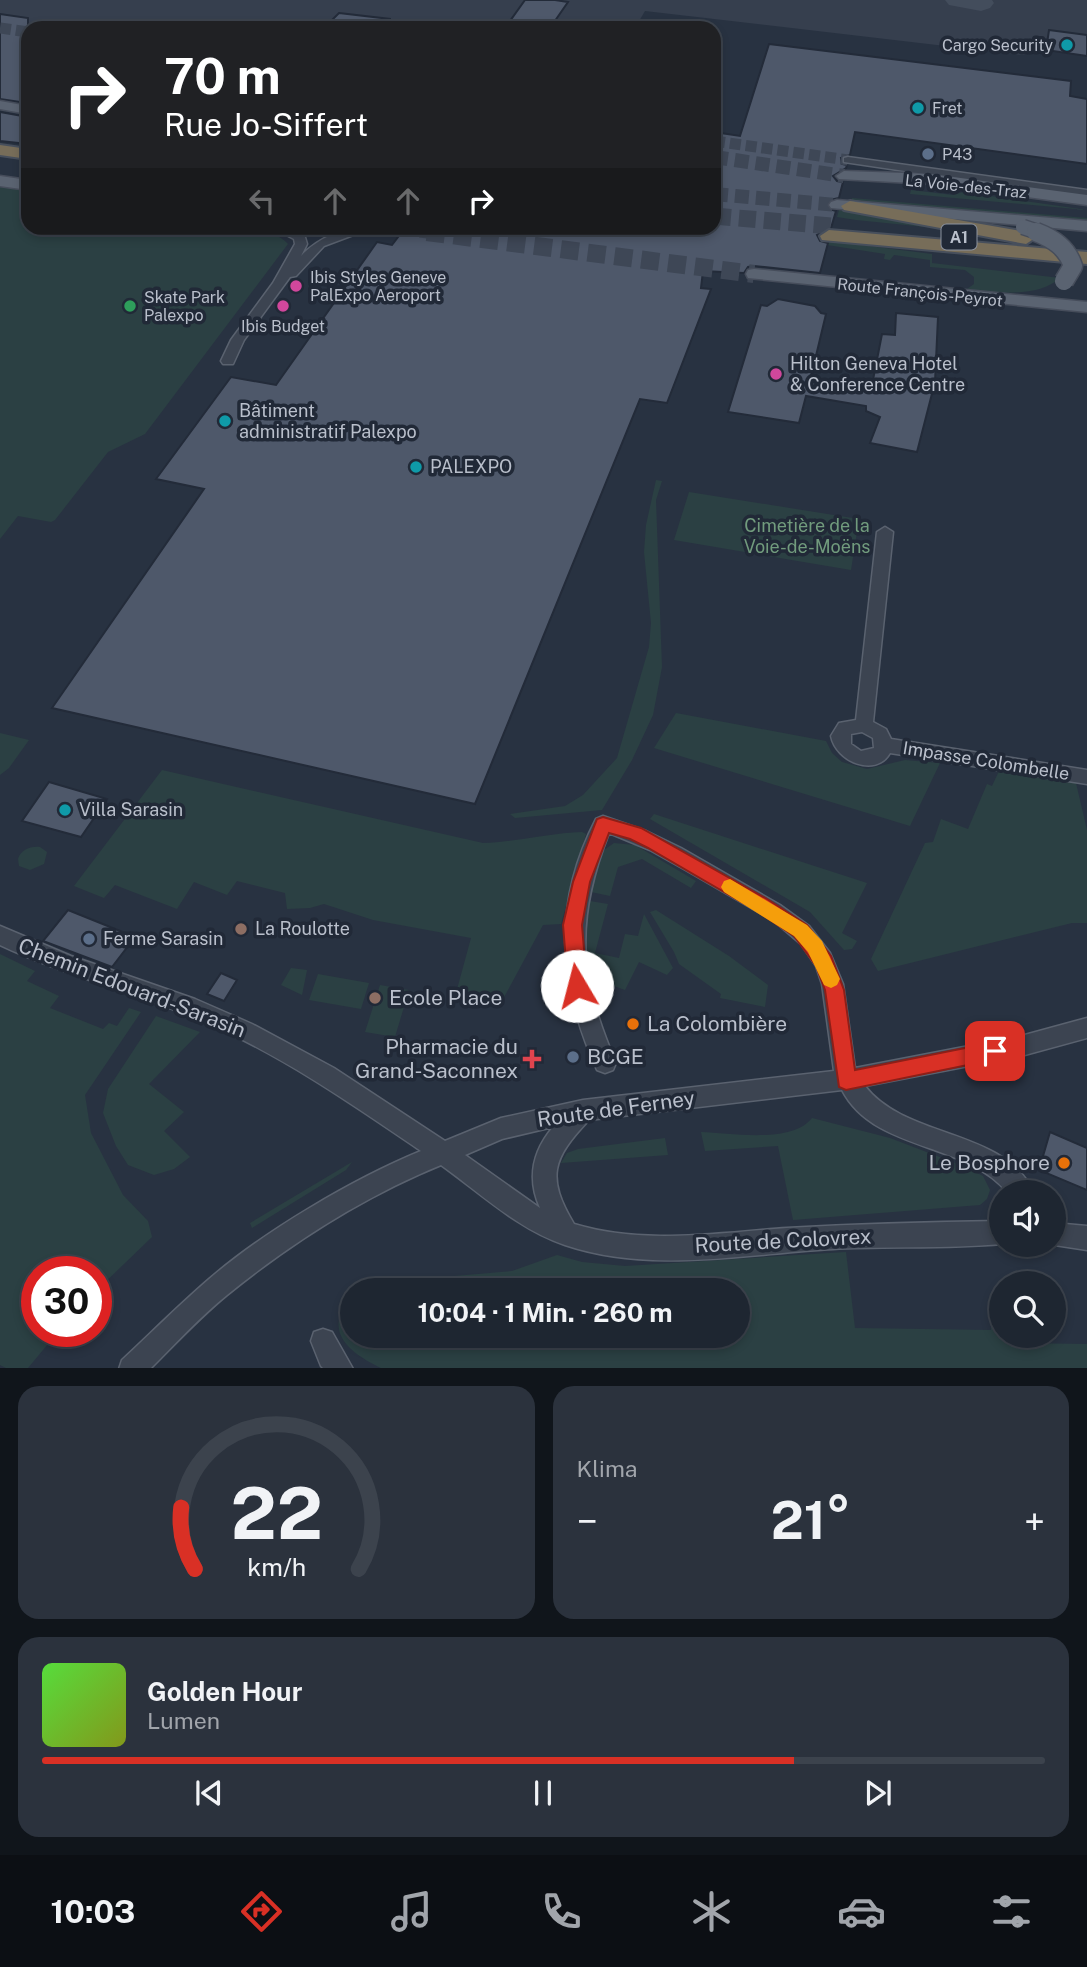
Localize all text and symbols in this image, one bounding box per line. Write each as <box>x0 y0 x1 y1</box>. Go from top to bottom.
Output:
place label: Cargo Security <box>942 36 1053 55</box>
marker: Cargo Security <box>1059 37 1075 53</box>
text: 70 m <box>164 47 281 105</box>
icon: right <box>49 49 140 140</box>
place label: Fret <box>932 99 963 118</box>
marker: Fret <box>910 100 926 116</box>
text: Rue Jo-Siffert <box>164 106 368 143</box>
place label: P43 <box>942 145 972 164</box>
marker: P43 <box>920 146 936 162</box>
street label: La Voie-des-Traz <box>904 171 1028 202</box>
icon: left <box>243 182 281 220</box>
icon: ahead <box>316 182 354 220</box>
icon: ahead <box>389 182 427 220</box>
icon: right <box>462 182 500 220</box>
road number: A1 <box>942 224 976 249</box>
place label: Ibis Styles Geneve PalExpo Aeroport <box>310 268 446 305</box>
street label: Route François-Peyrot <box>836 274 1004 311</box>
marker: Ibis Styles Geneve PalExpo Aeroport <box>288 278 304 294</box>
place label: Skate Park Palexpo <box>144 288 225 325</box>
marker: Skate Park Palexpo <box>122 298 138 314</box>
marker: Ibis Budget <box>275 298 291 314</box>
place label: Ibis Budget <box>241 317 325 336</box>
place label: Hilton Geneva Hotel & Conference Centre <box>790 353 965 395</box>
marker: Hilton Geneva Hotel & Conference Centre <box>768 366 784 382</box>
place label: Bâtiment administratif Palexpo <box>239 400 417 442</box>
marker: Bâtiment administratif Palexpo <box>217 413 233 429</box>
place label: PALEXPO <box>430 456 512 477</box>
marker: PALEXPO <box>408 459 424 475</box>
park label: Cimetière de la Voie-de-Moëns <box>744 515 870 557</box>
street label: Impasse Colombelle <box>901 737 1071 784</box>
place label: Villa Sarasin <box>79 799 183 820</box>
marker: Villa Sarasin <box>57 802 73 818</box>
place label: La Roulotte <box>255 918 350 939</box>
marker: La Roulotte <box>233 921 249 937</box>
place label: Ferme Sarasin <box>103 928 223 949</box>
marker: Ferme Sarasin <box>81 931 97 947</box>
street label: Chemin Edouard-Sarasin <box>15 933 249 1042</box>
position arrow <box>540 949 614 1023</box>
place label: Ecole Place <box>389 985 502 1010</box>
marker: Ecole Place <box>367 990 383 1006</box>
place label: La Colombière <box>647 1011 787 1036</box>
marker: La Colombière <box>625 1016 641 1032</box>
pin <box>965 1021 1025 1081</box>
icon: arrive <box>976 1032 1014 1070</box>
place label: Pharmacie du Grand-Saconnex <box>355 1034 518 1083</box>
place label: BCGE <box>587 1044 644 1069</box>
marker: BCGE <box>565 1049 581 1065</box>
marker: Pharmacie du Grand-Saconnex <box>524 1051 540 1067</box>
street label: Route de Ferney <box>535 1085 696 1132</box>
place label: Le Bosphore <box>928 1150 1050 1175</box>
marker: Le Bosphore <box>1056 1155 1072 1171</box>
map controls <box>989 1180 1066 1348</box>
button: sound <box>989 1180 1066 1257</box>
street label: Route de Colovrex <box>694 1223 872 1258</box>
speed limit sign: 30 <box>21 1256 112 1347</box>
button: search <box>989 1271 1066 1348</box>
text: 10:04 · 1 Min. · 260 m <box>417 1297 673 1328</box>
text: Klima <box>577 1455 637 1482</box>
text: 22 <box>230 1470 322 1555</box>
text: 21° <box>771 1490 851 1551</box>
text: − <box>577 1499 598 1544</box>
text: + <box>1024 1499 1045 1544</box>
text: km/h <box>247 1551 306 1581</box>
text: Golden Hour <box>147 1676 302 1707</box>
text: Lumen <box>147 1707 220 1734</box>
icon: previous <box>190 1774 228 1812</box>
icon: pause <box>524 1774 562 1812</box>
icon: next <box>859 1774 897 1812</box>
icon: directions <box>237 1887 286 1936</box>
icon: music <box>387 1887 436 1936</box>
icon: phone <box>537 1887 586 1936</box>
icon: climate <box>687 1887 736 1936</box>
icon: car <box>837 1887 886 1936</box>
icon: filters <box>987 1887 1036 1936</box>
text: 10:03 <box>51 1893 135 1930</box>

